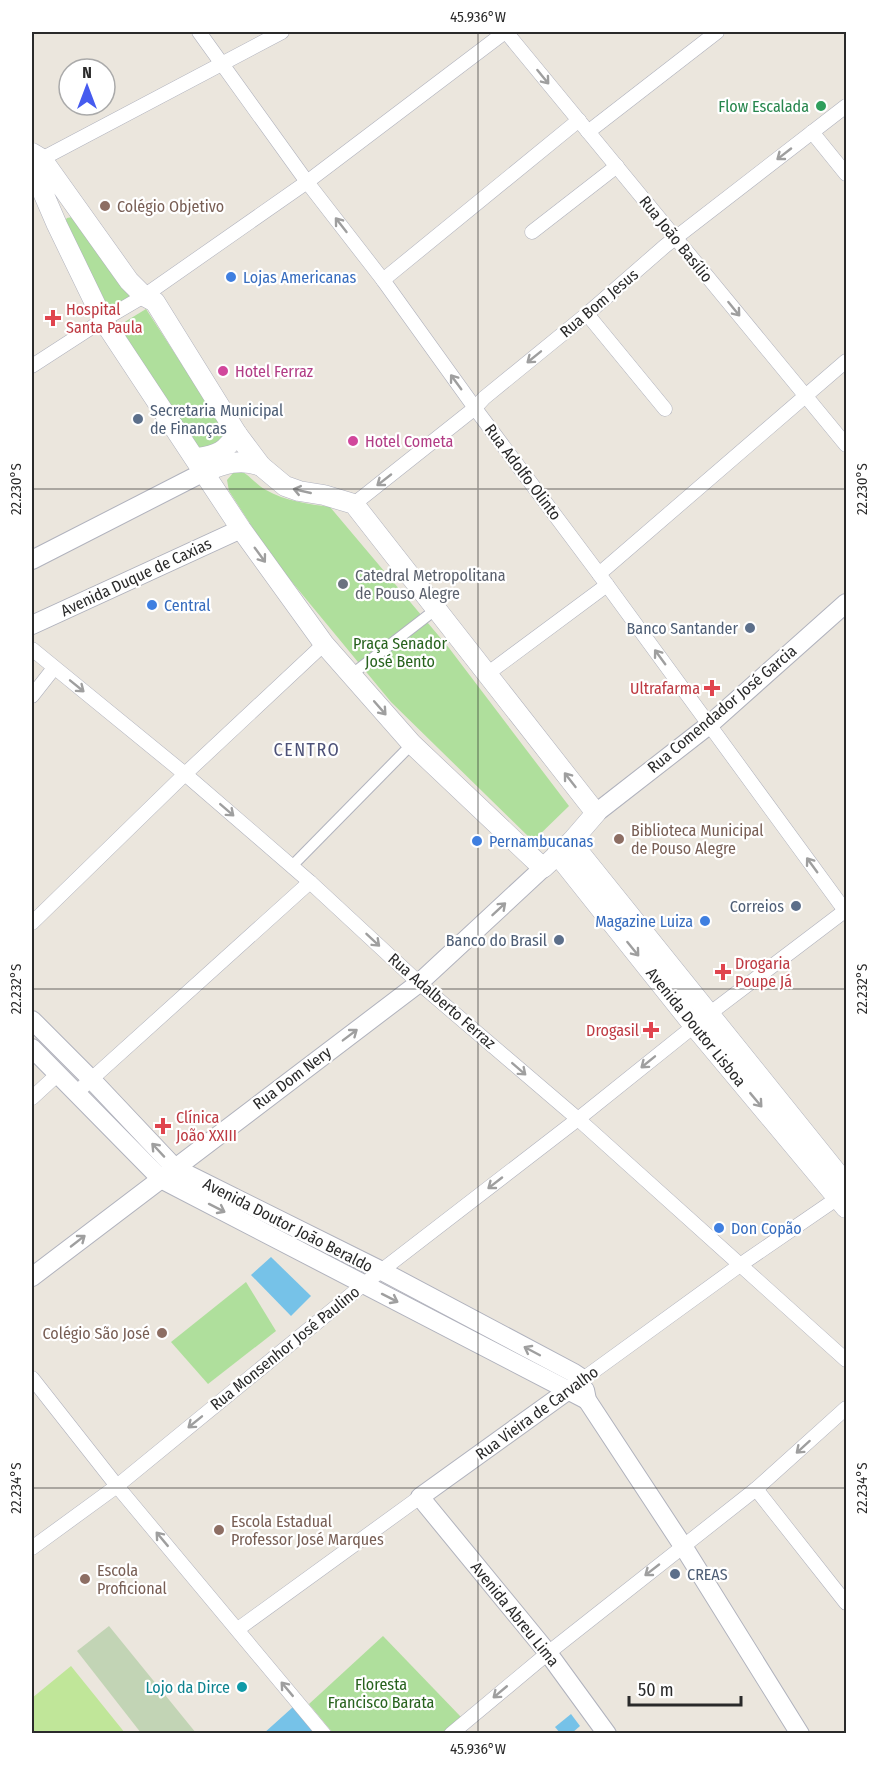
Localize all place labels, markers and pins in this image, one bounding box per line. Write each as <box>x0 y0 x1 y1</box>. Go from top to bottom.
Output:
place label: Flow Escalada <box>718 97 809 116</box>
marker: Flow Escalada <box>814 99 828 113</box>
place label: Colégio Objetivo <box>117 197 224 216</box>
marker: Colégio Objetivo <box>98 199 112 213</box>
place label: Lojas Americanas <box>243 268 356 287</box>
marker: Lojas Americanas <box>224 270 238 284</box>
place label: Hospital Santa Paula <box>66 300 143 337</box>
marker: Hospital Santa Paula <box>44 309 62 327</box>
place label: Hotel Ferraz <box>235 362 313 381</box>
marker: Hotel Ferraz <box>216 364 230 378</box>
place label: Secretaria Municipal de Finanças <box>150 401 283 438</box>
marker: Secretaria Municipal de Finanças <box>131 412 145 426</box>
place label: Hotel Cometa <box>365 432 454 451</box>
marker: Hotel Cometa <box>346 434 360 448</box>
place label: Catedral Metropolitana de Pouso Alegre <box>355 566 506 603</box>
marker: Catedral Metropolitana de Pouso Alegre <box>336 577 350 591</box>
place label: Central <box>164 596 210 615</box>
marker: Central <box>145 598 159 612</box>
place label: Banco Santander <box>627 619 738 638</box>
marker: Banco Santander <box>743 621 757 635</box>
place label: Ultrafarma <box>630 679 700 698</box>
marker: Ultrafarma <box>705 681 719 695</box>
place label: Biblioteca Municipal de Pouso Alegre <box>631 821 764 858</box>
place label: Pernambucanas <box>489 832 594 851</box>
marker: Biblioteca Municipal de Pouso Alegre <box>612 832 626 846</box>
marker: Pernambucanas <box>470 834 484 848</box>
place label: Correios <box>730 897 784 916</box>
marker: Correios <box>789 899 803 913</box>
place label: Magazine Luiza <box>595 912 693 931</box>
marker: Magazine Luiza <box>698 914 712 928</box>
place label: Banco do Brasil <box>446 931 547 950</box>
marker: Banco do Brasil <box>552 933 566 947</box>
place label: Drogaria Poupe Já <box>735 954 792 991</box>
marker: Drogaria Poupe Já <box>716 965 730 979</box>
place label: Drogasil <box>586 1021 639 1040</box>
marker: Drogasil <box>644 1023 658 1037</box>
place label: Clínica João XXIII <box>176 1108 237 1145</box>
marker: Clínica João XXIII <box>154 1117 172 1135</box>
place label: Don Copão <box>731 1219 802 1238</box>
marker: Don Copão <box>712 1221 726 1235</box>
place label: Colégio São José <box>43 1324 150 1343</box>
marker: Colégio São José <box>155 1326 169 1340</box>
place label: Escola Estadual Professor José Marques <box>231 1512 384 1549</box>
marker: Escola Estadual Professor José Marques <box>212 1523 226 1537</box>
place label: Escola Proficional <box>97 1561 167 1598</box>
place label: CREAS <box>687 1565 728 1584</box>
marker: CREAS <box>668 1567 682 1581</box>
marker: Escola Proficional <box>78 1572 92 1586</box>
place label: Lojo da Dirce <box>146 1678 230 1697</box>
marker: Lojo da Dirce <box>235 1680 249 1694</box>

